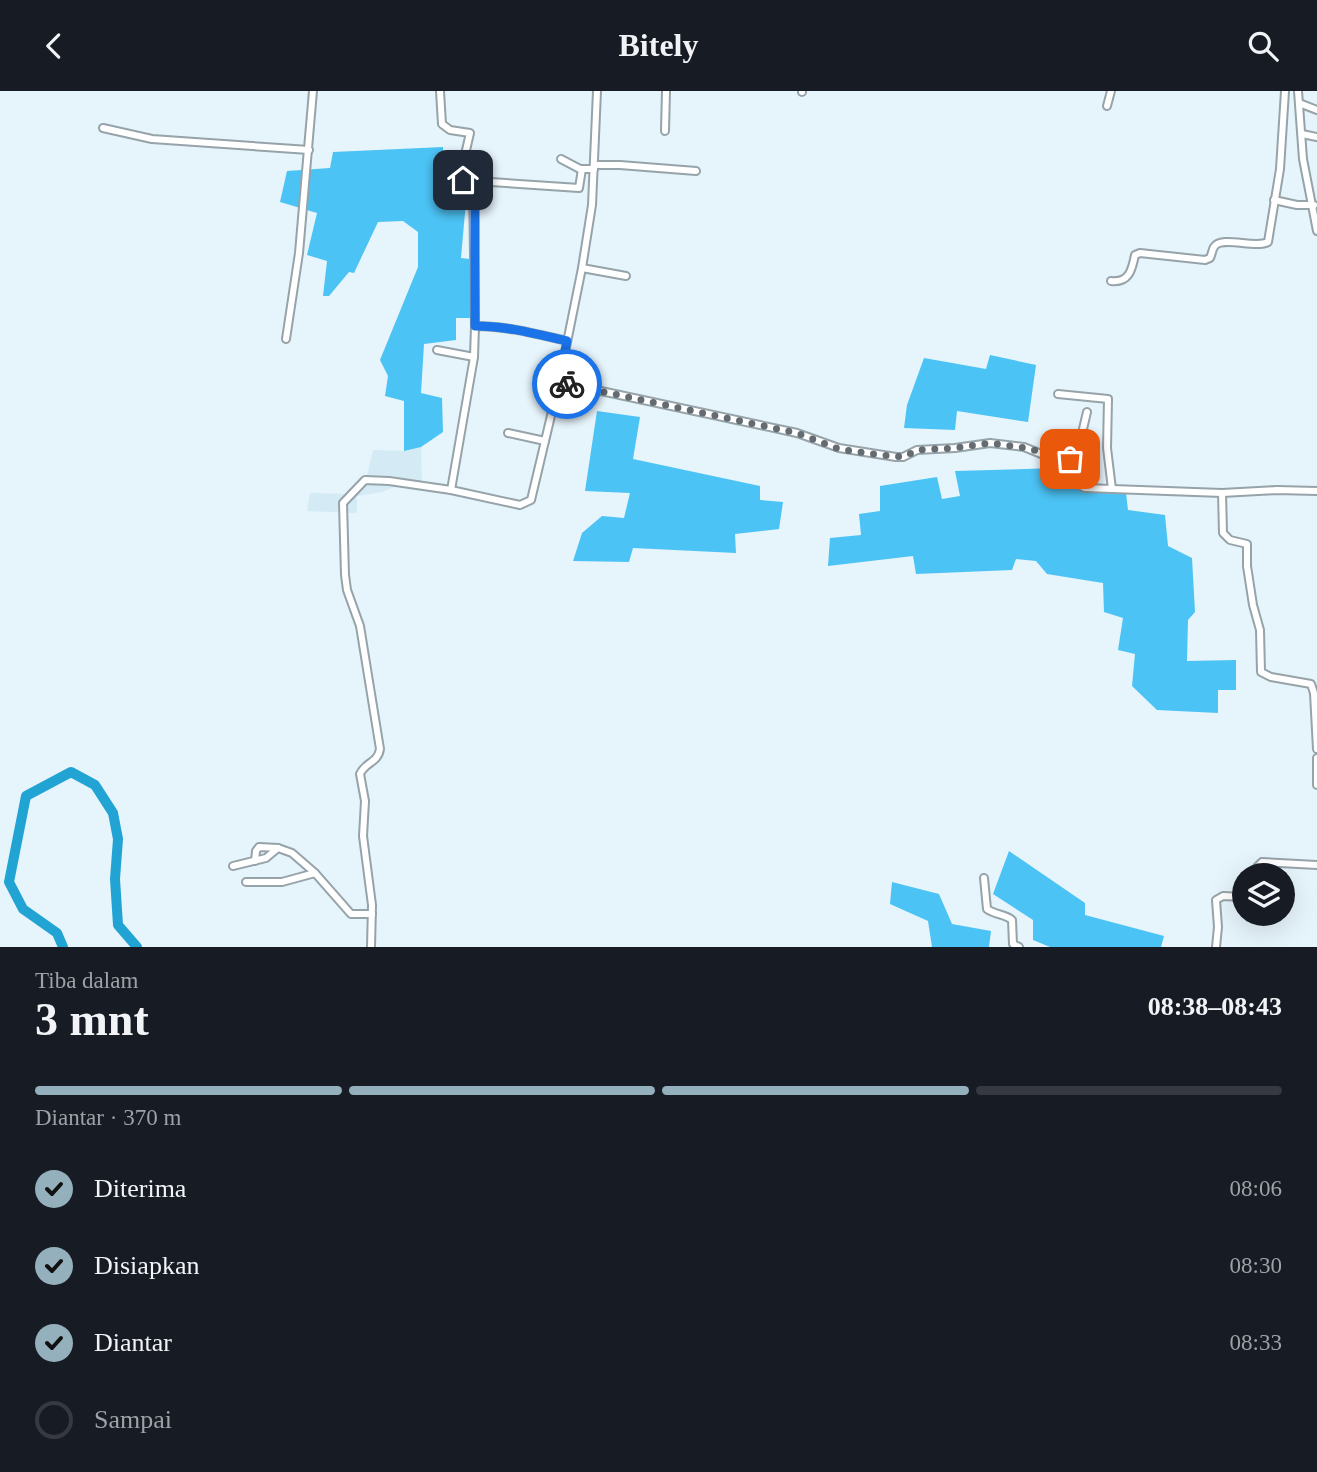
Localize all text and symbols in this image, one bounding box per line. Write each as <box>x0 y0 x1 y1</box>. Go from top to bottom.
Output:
icon: back <box>35 27 73 65</box>
text: Bitely <box>619 27 698 63</box>
icon: search <box>1244 27 1282 65</box>
pin <box>433 150 493 210</box>
icon: home <box>444 161 482 199</box>
courier <box>532 349 602 419</box>
icon: bike <box>548 365 586 403</box>
pin <box>1040 429 1100 489</box>
icon: bag <box>1051 440 1089 478</box>
map controls <box>1232 863 1295 926</box>
button: layers <box>1232 863 1295 926</box>
text: Tiba dalam <box>35 968 138 993</box>
text: 08:38–08:43 <box>1148 992 1282 1021</box>
text: 3 mnt <box>35 994 149 1045</box>
text: Diantar · 370 m <box>35 1105 181 1130</box>
icon: check <box>35 1170 73 1208</box>
text: Diterima <box>94 1174 186 1203</box>
text: 08:06 <box>1230 1176 1282 1201</box>
icon: check <box>35 1247 73 1285</box>
text: Disiapkan <box>94 1251 199 1280</box>
text: 08:30 <box>1230 1253 1282 1278</box>
icon: check <box>35 1324 73 1362</box>
text: Diantar <box>94 1328 172 1357</box>
text: 08:33 <box>1230 1330 1282 1355</box>
text: Sampai <box>94 1405 172 1434</box>

